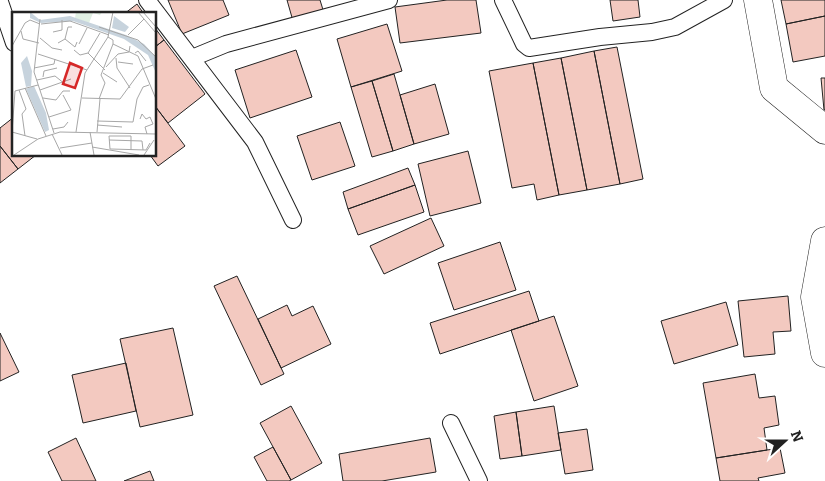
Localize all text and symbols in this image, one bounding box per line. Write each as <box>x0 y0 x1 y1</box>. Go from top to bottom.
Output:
inset map <box>12 12 156 156</box>
north arrow <box>760 416 810 466</box>
text: N <box>787 428 807 445</box>

